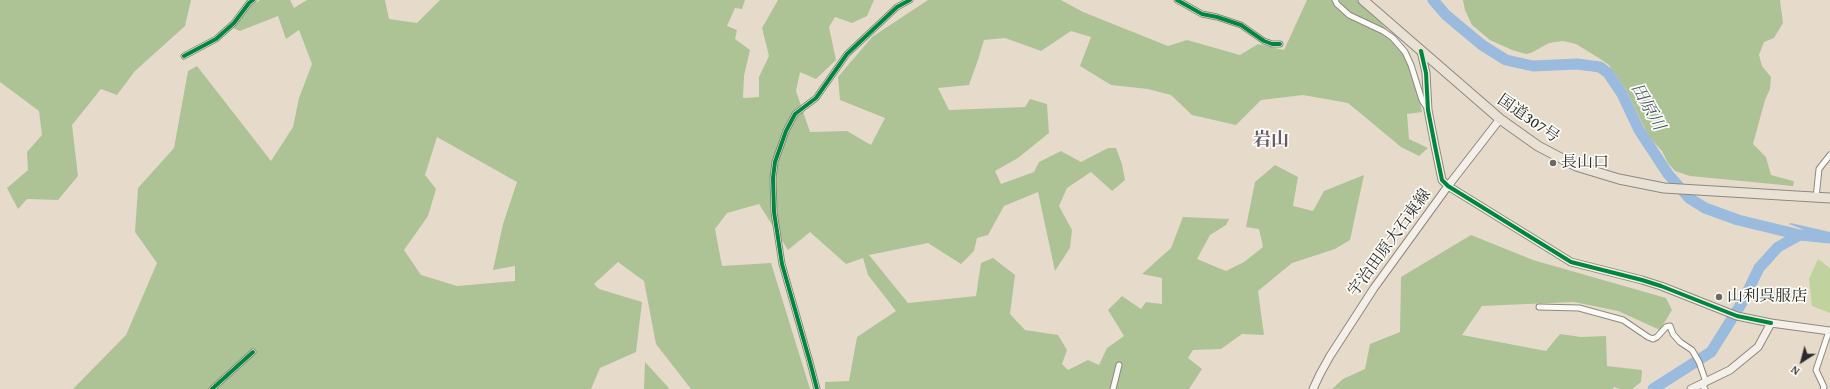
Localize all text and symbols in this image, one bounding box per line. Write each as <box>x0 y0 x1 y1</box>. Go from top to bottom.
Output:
water label: 田原川 <box>1626 80 1668 134</box>
street label: 国道307号 <box>1493 91 1563 147</box>
district label: 岩山 <box>1253 129 1289 151</box>
place label: 長山口 <box>1561 153 1609 173</box>
marker: 長山口 <box>1548 158 1558 168</box>
street label: 宇治田原大石東線 <box>1345 186 1435 300</box>
place label: 山利呉服店 <box>1727 287 1807 307</box>
marker: 山利呉服店 <box>1714 292 1724 302</box>
north arrow <box>1782 341 1822 381</box>
text: N <box>1787 362 1803 379</box>

